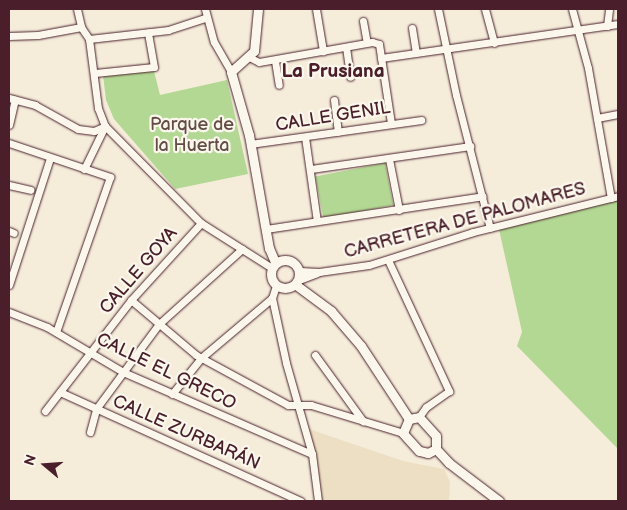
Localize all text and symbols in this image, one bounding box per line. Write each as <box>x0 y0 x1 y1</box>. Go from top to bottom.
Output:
district label: La Prusiana <box>281 61 385 83</box>
street label: CALLE GENIL <box>274 97 392 137</box>
park label: Parque de la Huerta <box>150 115 234 158</box>
street label: CARRETERA DE PALOMARES <box>342 178 588 264</box>
street label: CALLE GOYA <box>96 223 182 319</box>
street label: CALLE EL GRECO <box>93 329 239 415</box>
street label: CALLE ZURBARÁN <box>109 391 263 475</box>
north arrow <box>20 440 70 490</box>
text: N <box>21 453 40 468</box>

